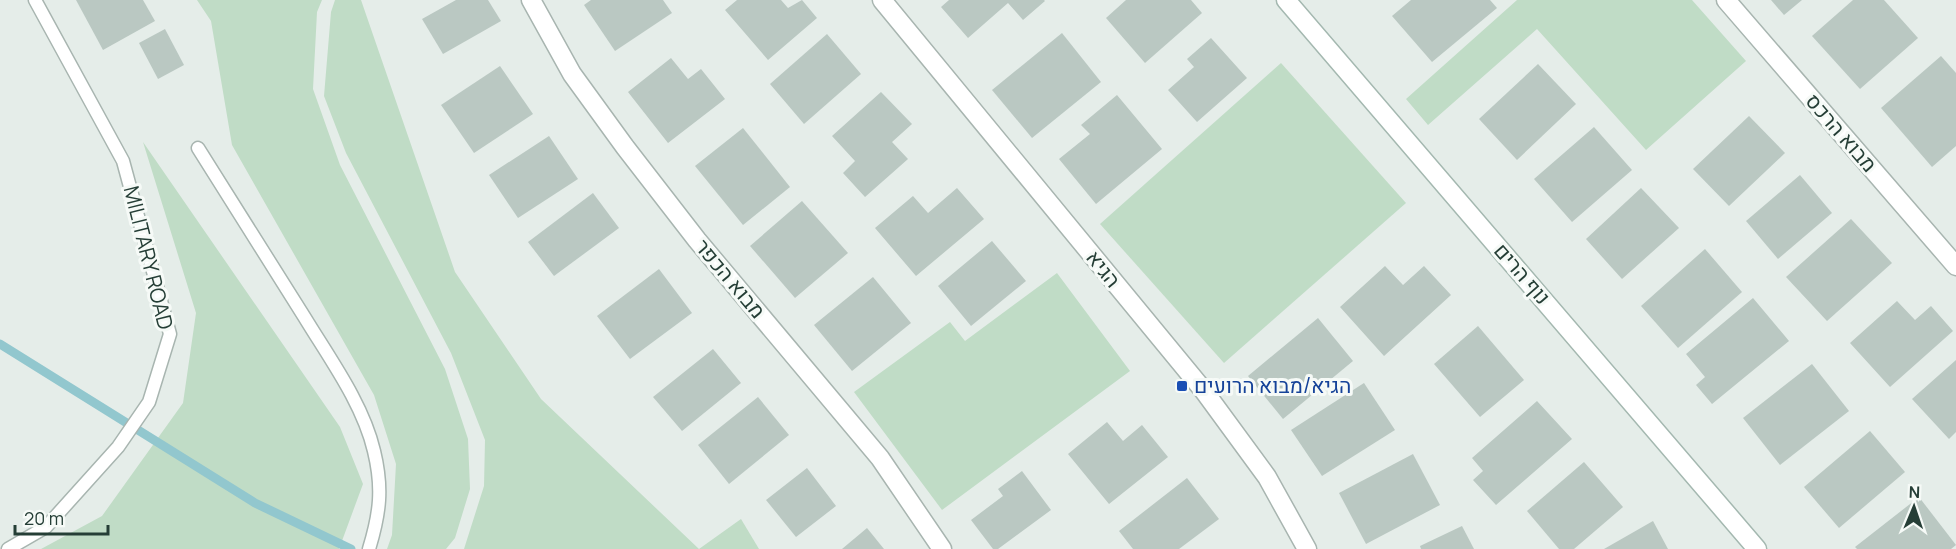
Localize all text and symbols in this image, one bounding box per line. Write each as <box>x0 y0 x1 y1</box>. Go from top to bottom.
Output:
street label: מבוא הרכס <box>1800 87 1884 178</box>
street label: MILITARY ROAD <box>118 183 180 332</box>
street label: מבוא הכפר <box>689 233 772 324</box>
street label: נוף הרים <box>1488 237 1557 310</box>
street label: הגיא <box>1080 244 1127 293</box>
place label: הגיא/מבוא הרועים <box>1194 371 1351 399</box>
marker: הגיא/מבוא הרועים <box>1175 379 1189 393</box>
north arrow <box>1884 477 1944 537</box>
text: N <box>1908 481 1921 503</box>
scale bar <box>15 498 108 536</box>
text: 20 m <box>24 506 64 530</box>

